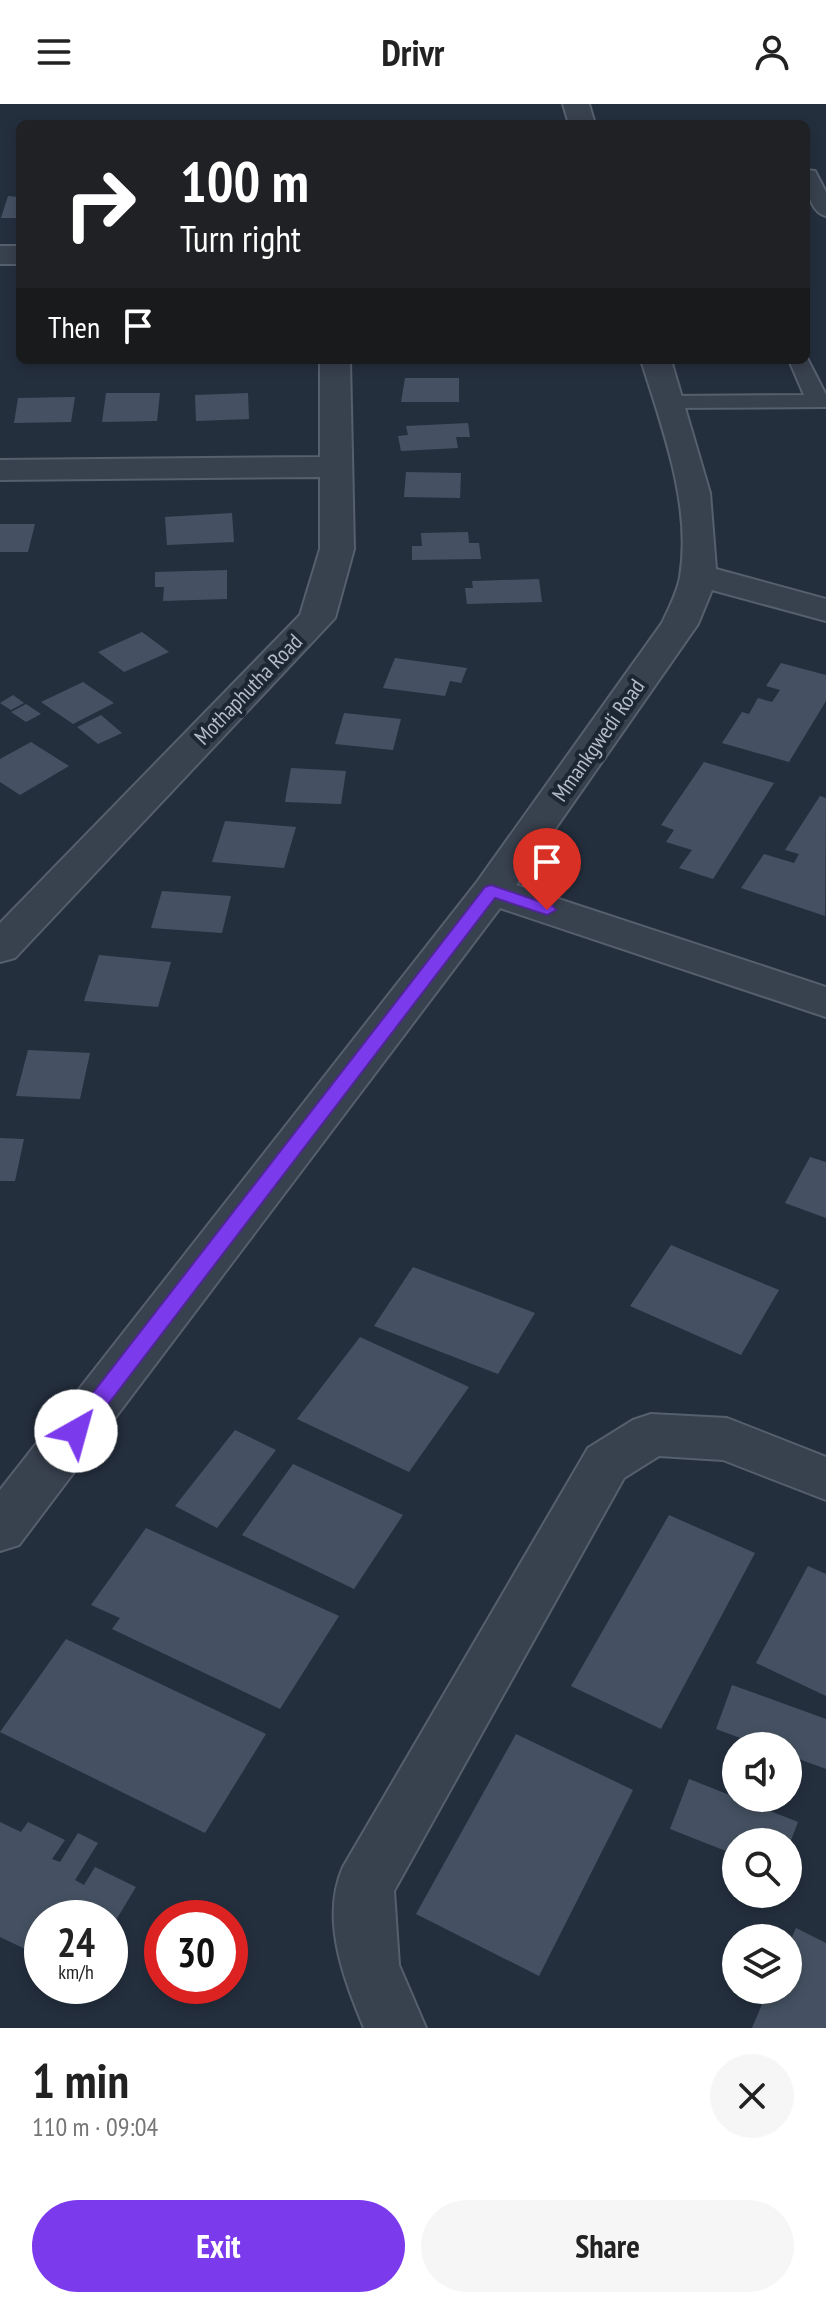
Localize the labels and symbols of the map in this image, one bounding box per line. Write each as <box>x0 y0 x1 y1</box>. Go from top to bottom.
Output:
street label: Mothaphutha Road <box>188 628 308 750</box>
street label: Mmankgwedi Road <box>546 673 650 807</box>
pin <box>513 828 581 910</box>
position arrow <box>34 1389 118 1473</box>
speed limit sign: 30 <box>144 1900 248 2004</box>

